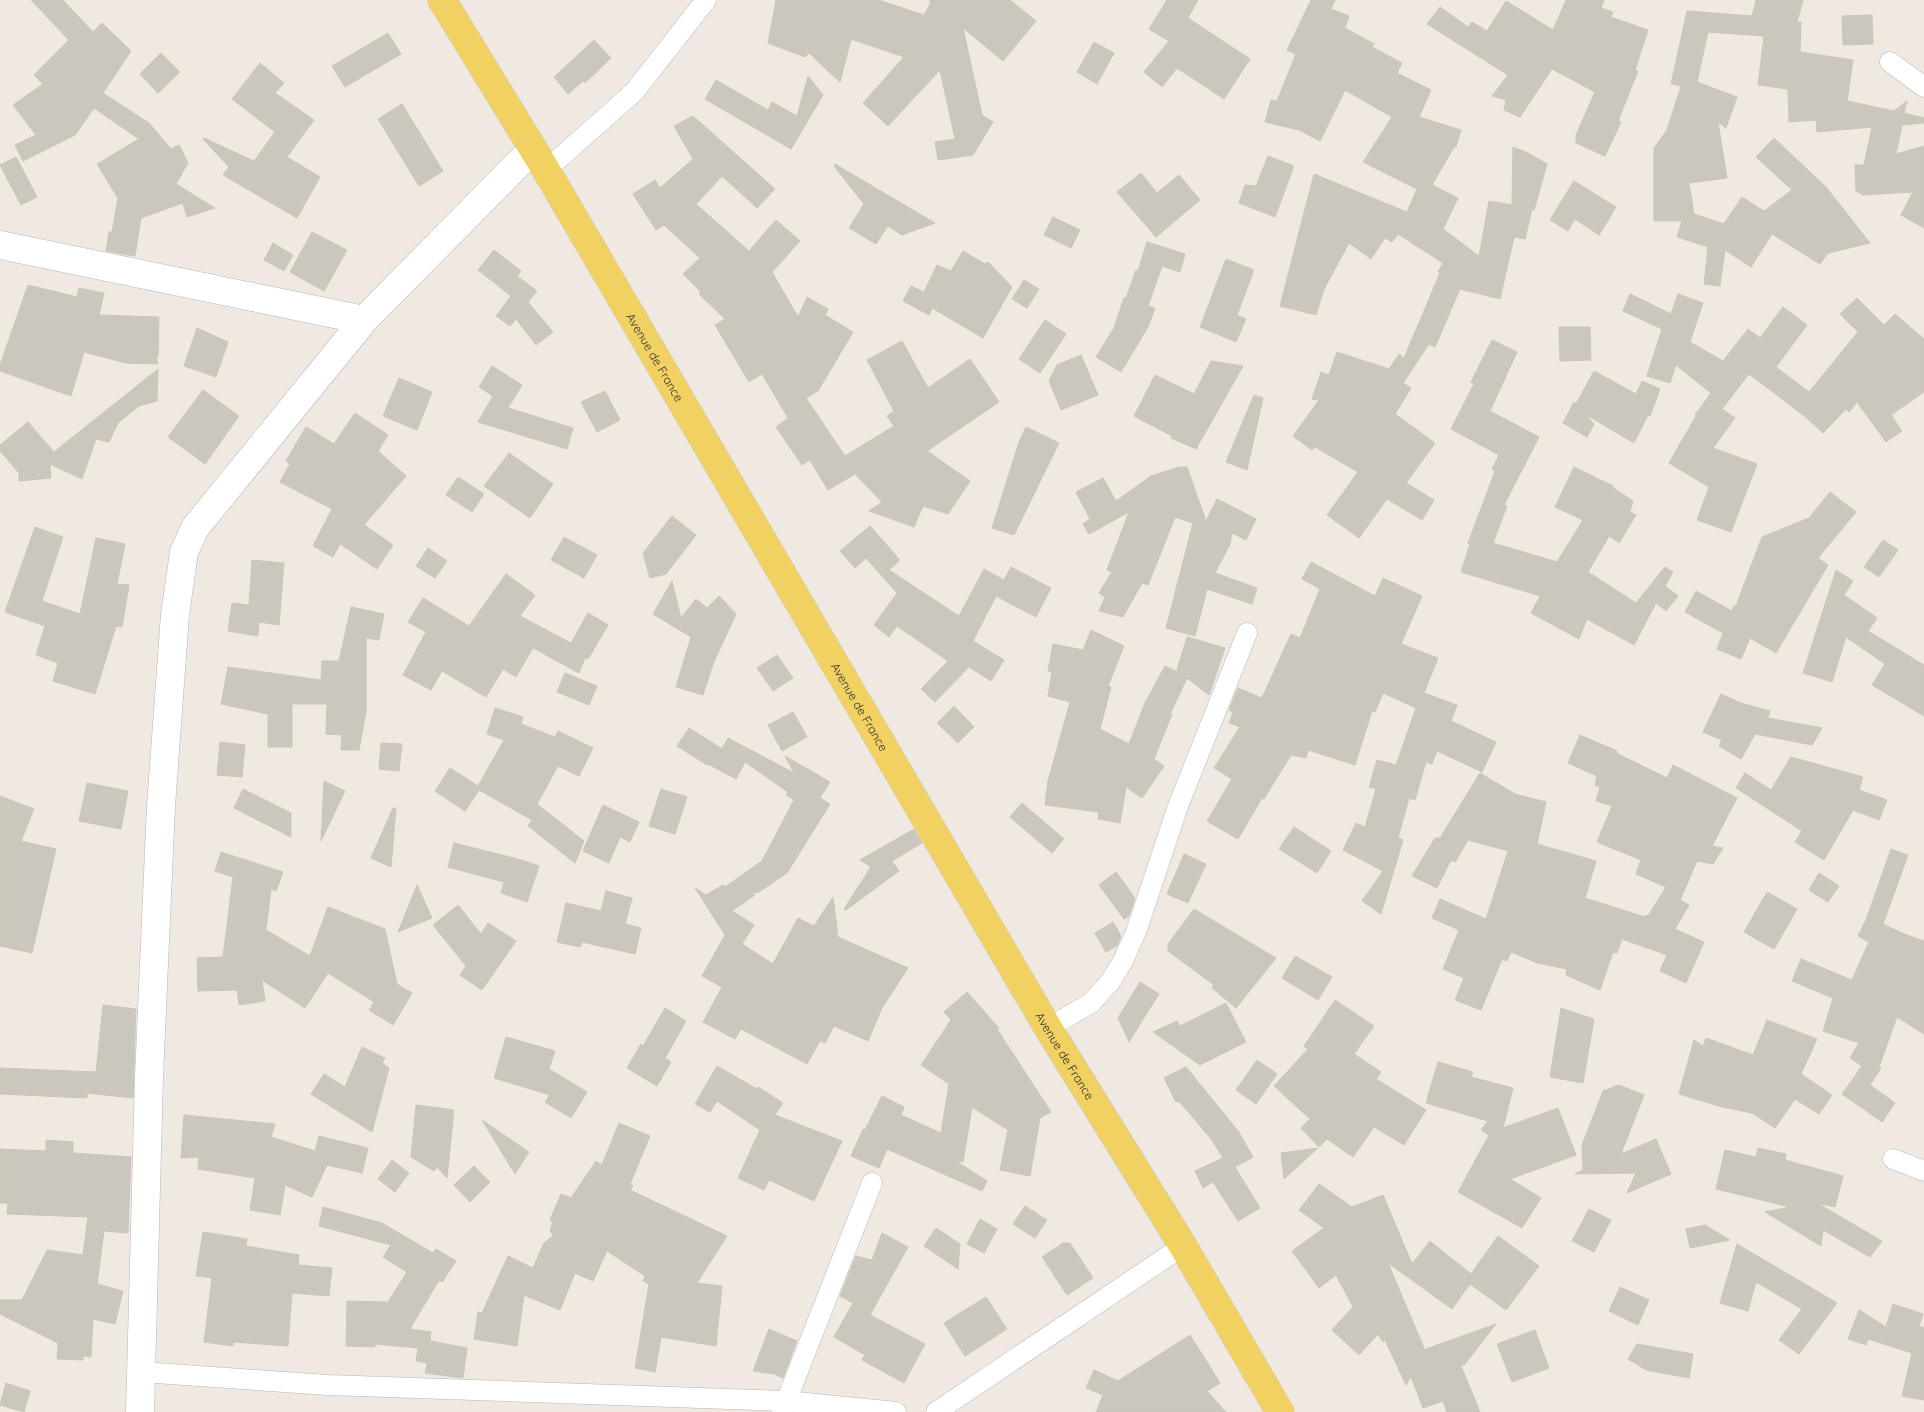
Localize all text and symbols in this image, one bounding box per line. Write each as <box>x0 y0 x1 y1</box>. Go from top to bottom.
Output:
street label: Avenue de France <box>624 310 687 404</box>
street label: Avenue de France <box>828 660 892 754</box>
street label: Avenue de France <box>1033 1009 1098 1102</box>

